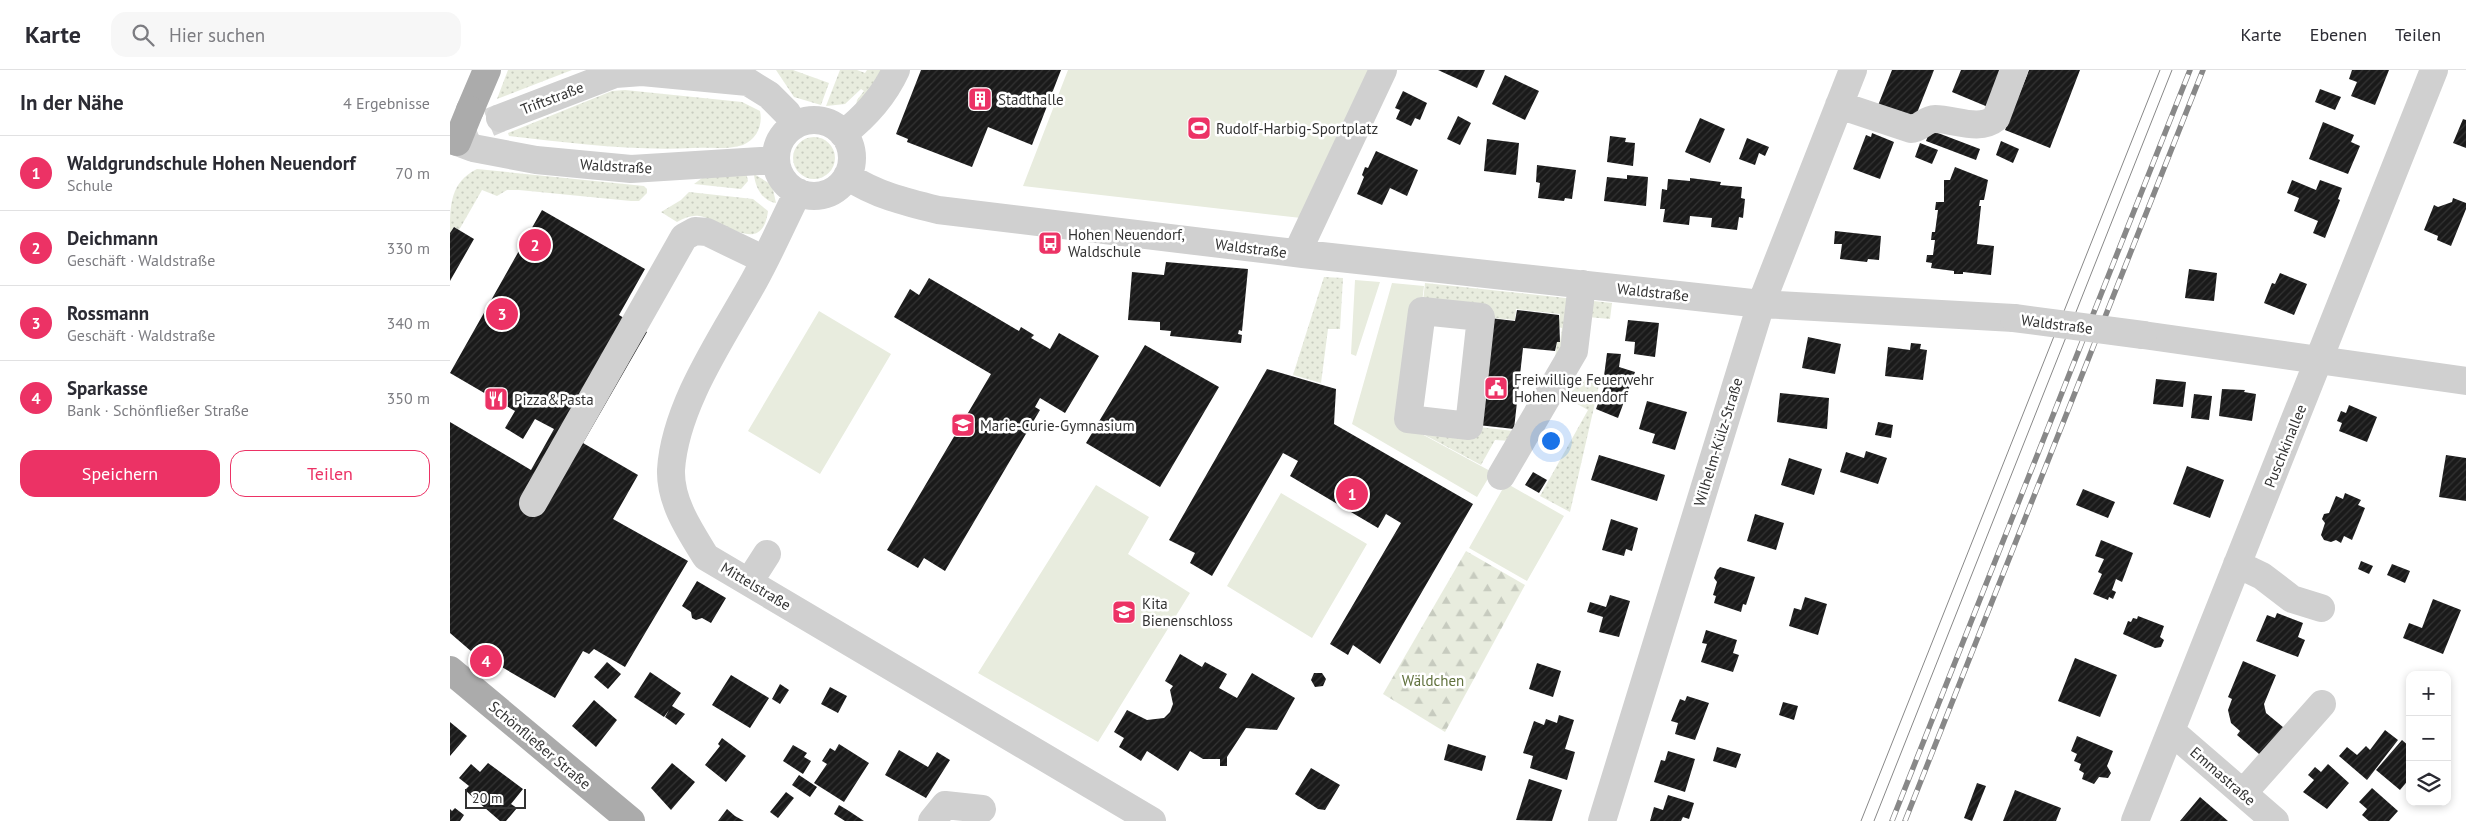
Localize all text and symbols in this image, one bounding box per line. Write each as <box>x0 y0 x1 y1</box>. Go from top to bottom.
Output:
search box <box>111 12 461 57</box>
text: Karte <box>25 19 81 50</box>
icon: search <box>129 21 157 49</box>
text: Hier suchen <box>169 23 265 47</box>
text: Karte <box>2241 23 2282 46</box>
text: Ebenen <box>2310 23 2367 46</box>
text: Teilen <box>2395 23 2441 46</box>
street label: Triftstraße <box>518 77 586 119</box>
building icon: Stadthalle <box>967 86 993 112</box>
text: In der Nähe <box>20 89 124 116</box>
place label: Stadthalle <box>998 90 1064 109</box>
text: 4 Ergebnisse <box>343 93 430 113</box>
sports icon: Rudolf-Harbig-Sportplatz <box>1186 115 1212 141</box>
place label: Rudolf-Harbig-Sportplatz <box>1216 119 1378 138</box>
text: Waldgrundschule Hohen Neuendorf <box>67 151 356 175</box>
street label: Waldstraße <box>579 155 653 177</box>
text: 1 <box>31 163 41 183</box>
text: 70 m <box>395 163 430 183</box>
text: Schule <box>67 175 113 195</box>
place label: Hohen Neuendorf, Waldschule <box>1068 225 1185 261</box>
text: Deichmann <box>67 226 158 250</box>
pin: 2 <box>519 226 551 264</box>
bus stop icon: Hohen Neuendorf, Waldschule <box>1037 230 1063 256</box>
street label: Waldstraße <box>1214 234 1288 262</box>
text: 2 <box>31 238 41 258</box>
text: 330 m <box>387 238 430 258</box>
text: Geschäft · Waldstraße <box>67 250 215 270</box>
street label: Waldstraße <box>1616 279 1690 305</box>
pin: 3 <box>486 295 518 333</box>
text: Rossmann <box>67 301 149 325</box>
street label: Waldstraße <box>2020 310 2094 338</box>
text: 3 <box>31 313 41 333</box>
text: 340 m <box>387 313 430 333</box>
text: Geschäft · Waldstraße <box>67 325 215 345</box>
place label: Freiwillige Feuerwehr Hohen Neuendorf <box>1514 370 1654 406</box>
public building icon: Freiwillige Feuerwehr Hohen Neuendorf <box>1483 375 1509 401</box>
street label: Wilhelm-Külz-Straße <box>1689 375 1747 509</box>
text: Sparkasse <box>67 376 148 400</box>
restaurant icon: Pizza&Pasta <box>483 386 509 412</box>
text: 4 <box>31 388 41 408</box>
text: 350 m <box>387 388 430 408</box>
place label: Pizza&Pasta <box>514 390 594 409</box>
text: Bank · Schönfließer Straße <box>67 400 249 420</box>
street label: Puschkinallee <box>2260 402 2310 490</box>
school or university icon: Marie-Curie-Gymnasium <box>950 412 976 438</box>
place label: Marie-Curie-Gymnasium <box>980 416 1135 435</box>
your location <box>1538 428 1564 454</box>
button: Speichern <box>20 450 220 497</box>
button: Teilen <box>230 450 430 497</box>
pin: 1 <box>1336 475 1368 513</box>
street label: Mittelstraße <box>718 558 794 614</box>
place label: Kita Bienenschloss <box>1142 594 1233 630</box>
school or university icon: Kita Bienenschloss <box>1111 599 1137 625</box>
pin: 4 <box>470 642 502 680</box>
park label: Wäldchen <box>1402 671 1464 690</box>
map controls <box>2406 671 2451 806</box>
button: + <box>2406 671 2451 716</box>
street label: Schönfließer Straße <box>485 697 595 793</box>
button: − <box>2406 716 2451 761</box>
street label: Emmastraße <box>2186 742 2260 810</box>
button: layers <box>2406 761 2451 806</box>
scale bar <box>465 786 526 809</box>
text: 20 m <box>472 789 502 807</box>

